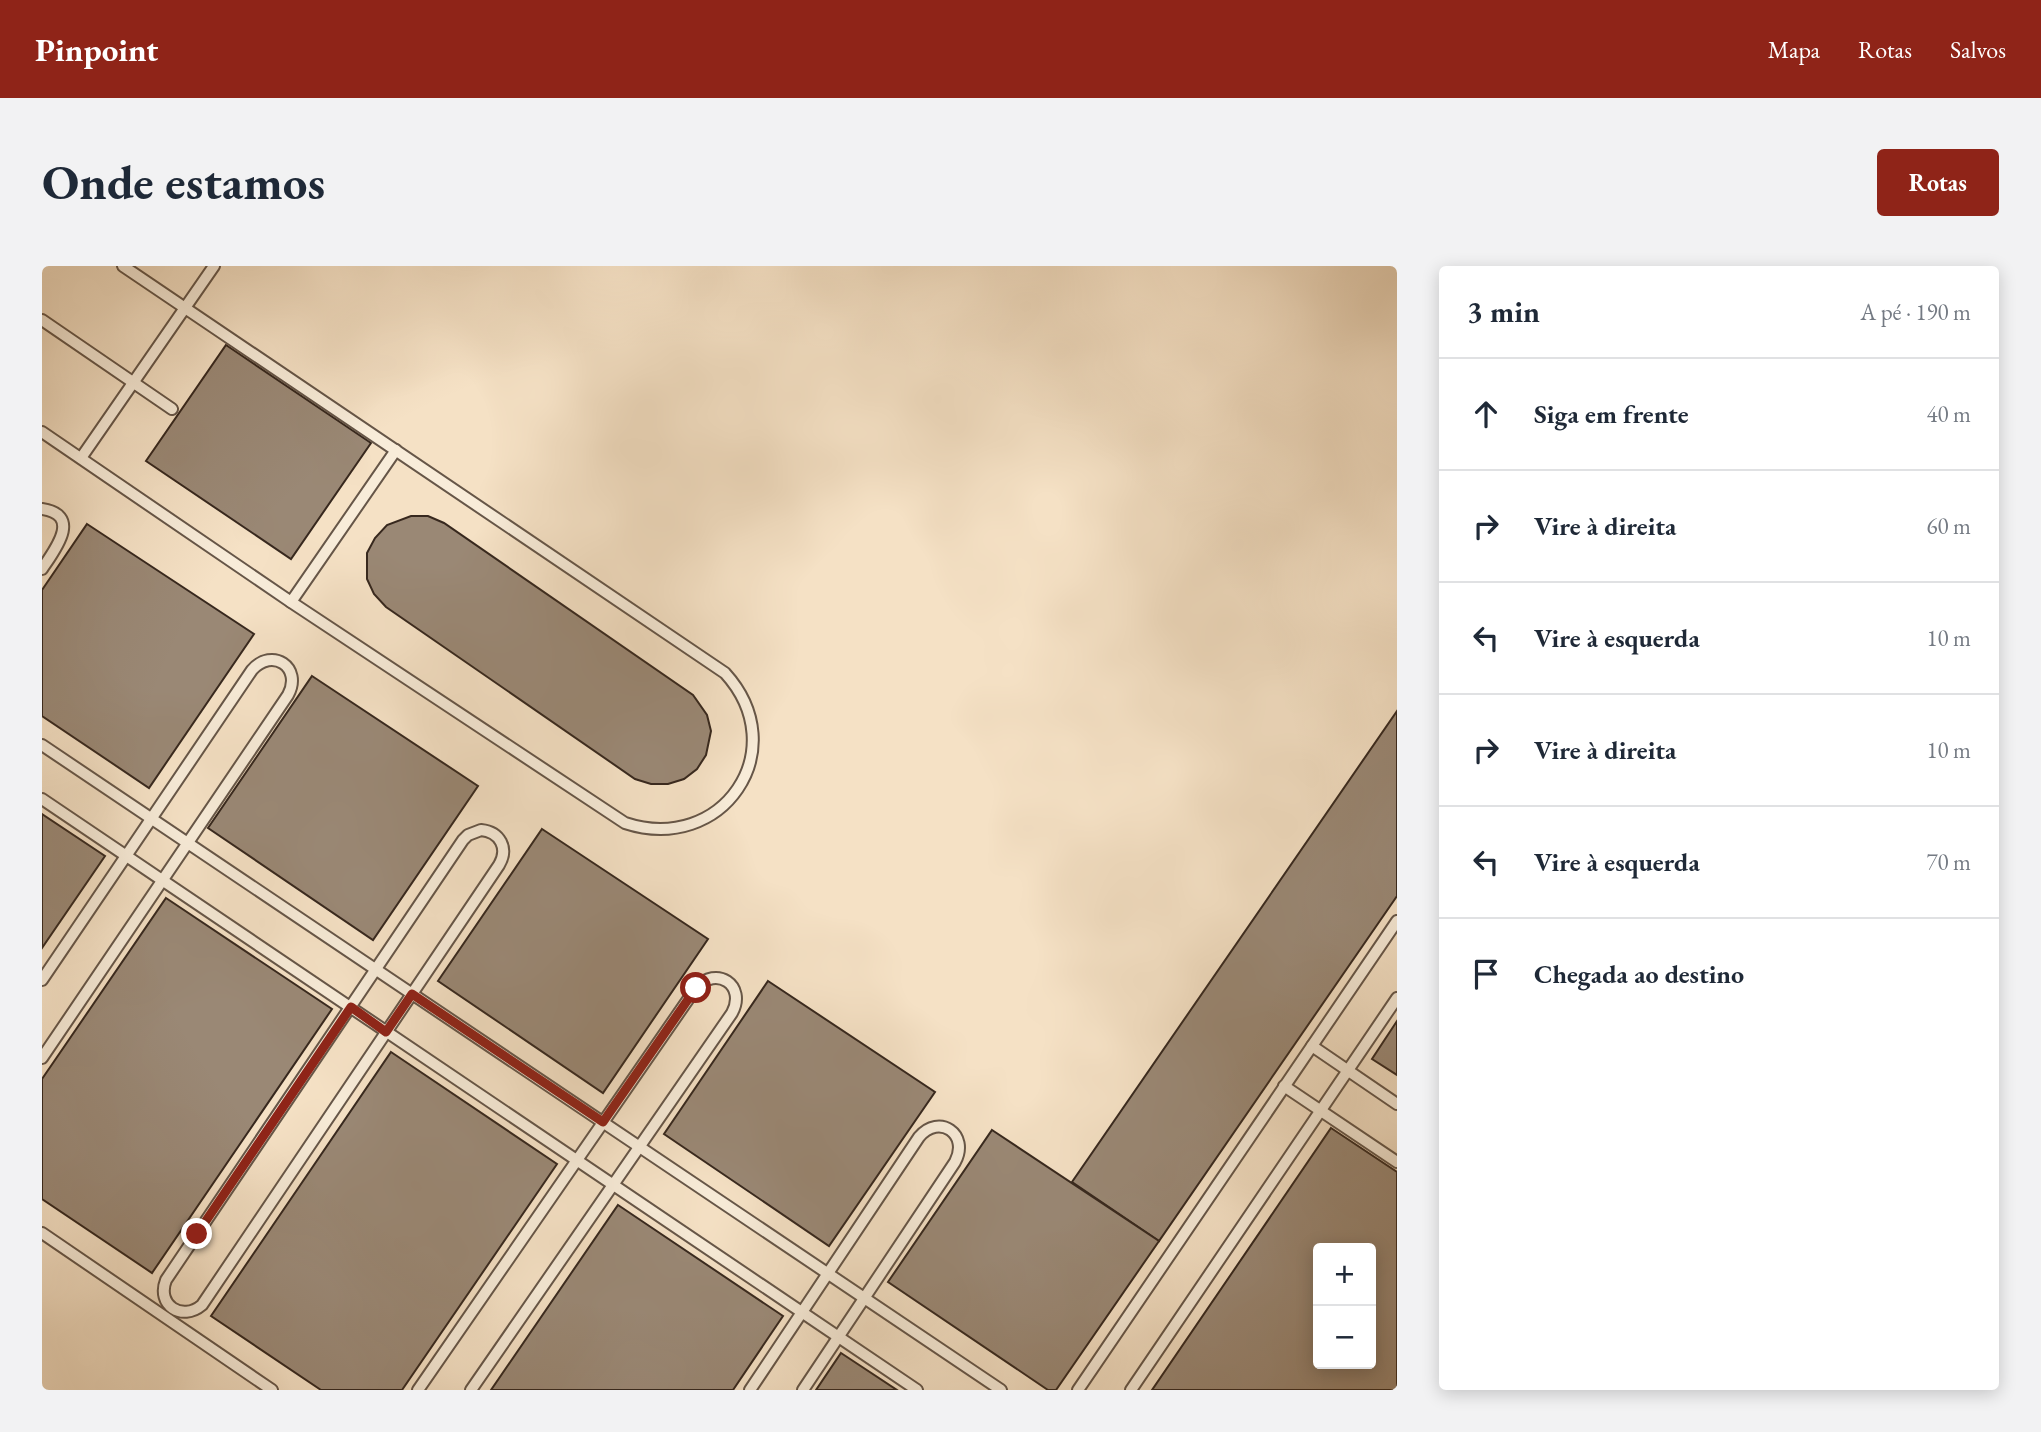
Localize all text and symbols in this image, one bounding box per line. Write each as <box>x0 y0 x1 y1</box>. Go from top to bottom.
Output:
text: Pinpoint <box>35 28 158 71</box>
text: Mapa <box>1768 34 1820 65</box>
text: Rotas <box>1858 34 1912 65</box>
text: Salvos <box>1950 34 2006 65</box>
button: Rotas <box>1877 149 1999 216</box>
text: Onde estamos <box>42 150 325 214</box>
text: 3 min <box>1467 292 1540 331</box>
text: A pé · 190 m <box>1860 297 1971 327</box>
icon: ahead <box>1467 395 1505 433</box>
text: Siga em frente <box>1534 397 1689 431</box>
text: 40 m <box>1926 399 1971 429</box>
icon: right <box>1467 507 1505 545</box>
text: Vire à direita <box>1534 509 1676 543</box>
text: 60 m <box>1926 511 1971 541</box>
icon: left <box>1467 619 1505 657</box>
text: Vire à esquerda <box>1534 621 1700 655</box>
text: 10 m <box>1926 623 1971 653</box>
icon: right <box>1467 731 1505 769</box>
text: Vire à direita <box>1534 733 1676 767</box>
text: 10 m <box>1926 735 1971 765</box>
icon: left <box>1467 843 1505 881</box>
text: Vire à esquerda <box>1534 845 1700 879</box>
text: 70 m <box>1926 847 1971 877</box>
icon: arrive <box>1467 955 1505 993</box>
text: Chegada ao destino <box>1534 957 1744 991</box>
route start <box>680 972 711 1003</box>
route end <box>181 1218 212 1249</box>
map controls <box>1313 1243 1376 1369</box>
button: + <box>1313 1243 1376 1306</box>
button: − <box>1313 1306 1376 1369</box>

